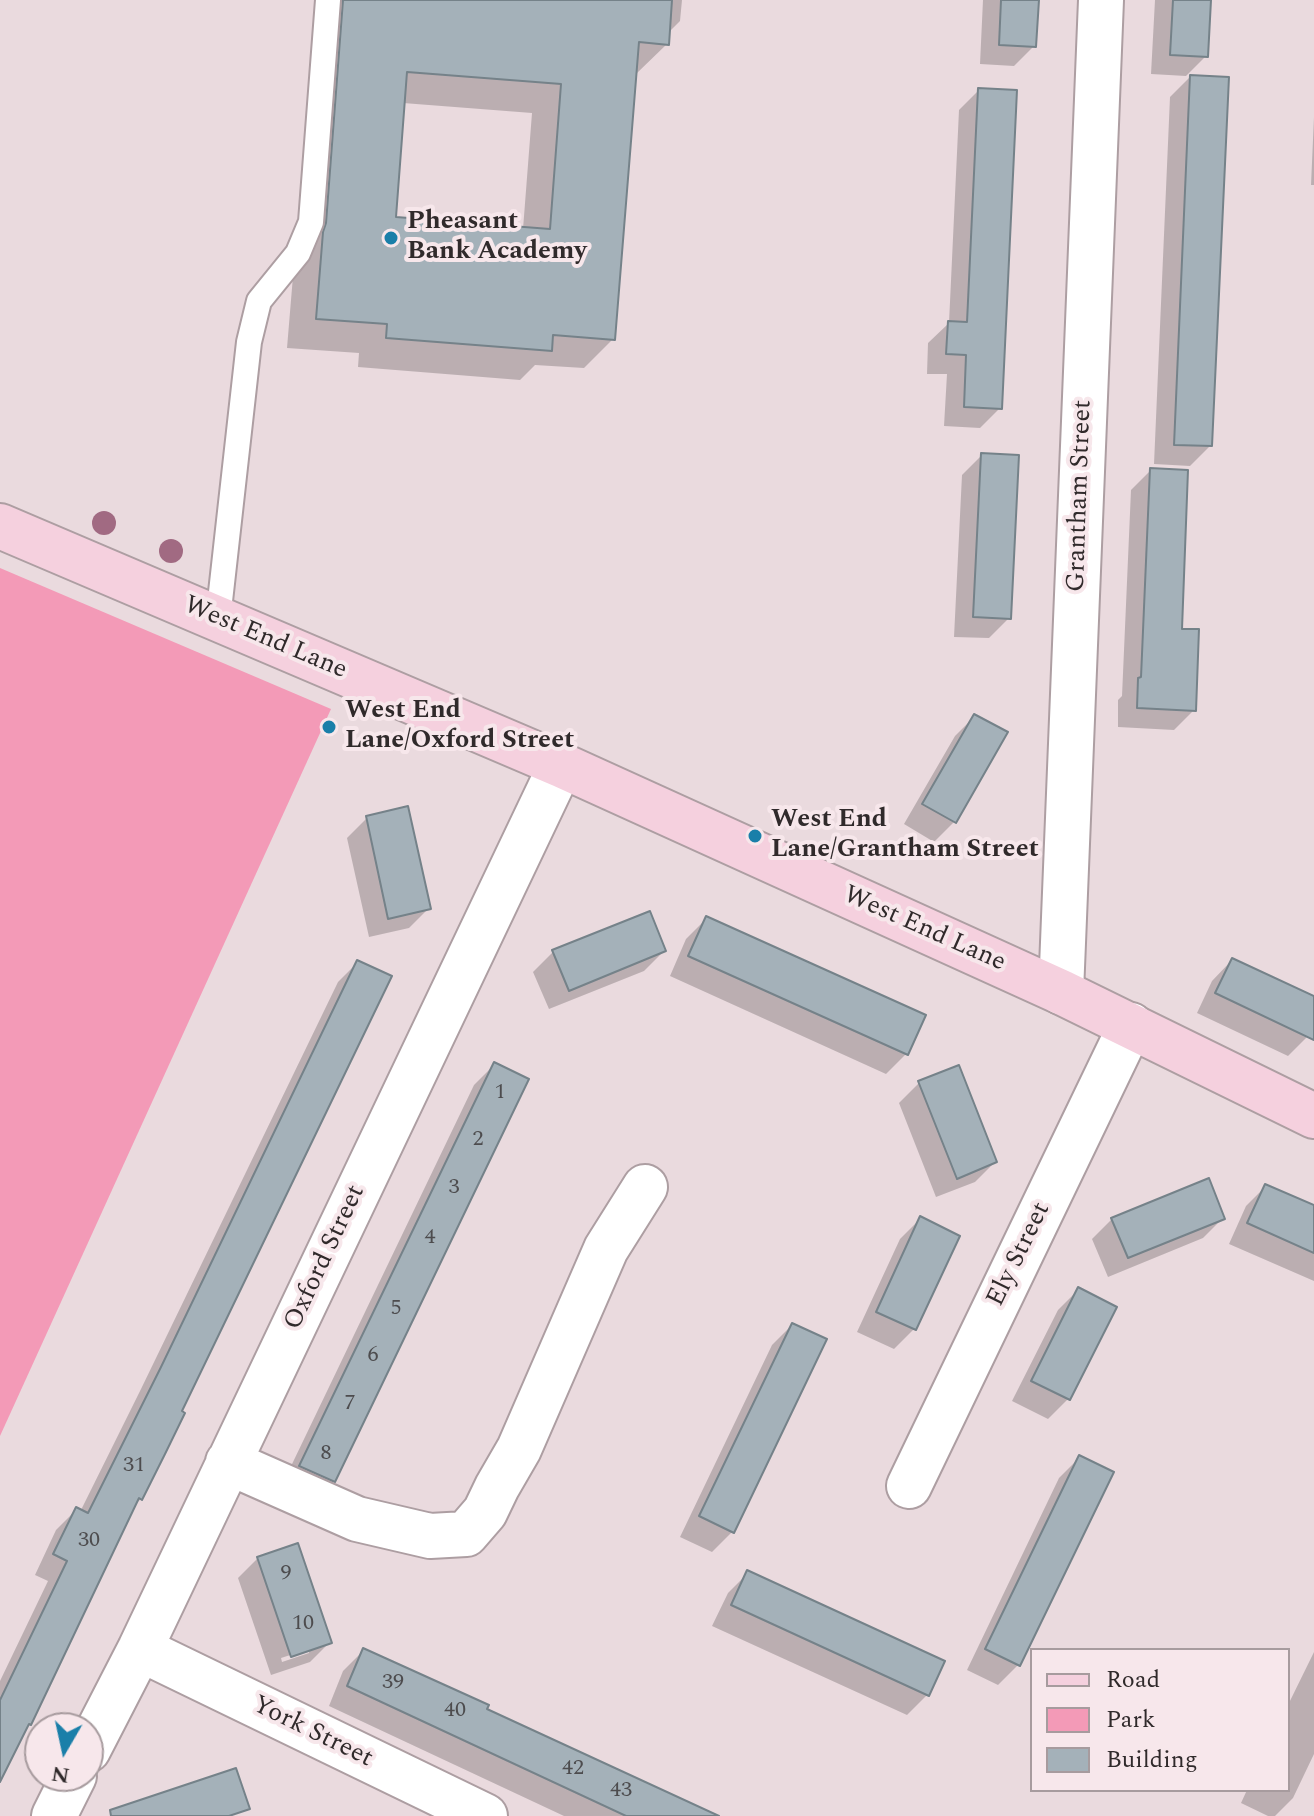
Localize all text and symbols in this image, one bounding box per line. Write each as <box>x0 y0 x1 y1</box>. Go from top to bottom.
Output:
place label: Pheasant Bank Academy <box>407 207 587 268</box>
marker: Pheasant Bank Academy <box>382 229 400 247</box>
street label: Grantham Street <box>1062 399 1100 593</box>
street label: West End Lane <box>179 591 351 687</box>
place label: West End Lane/Oxford Street <box>345 696 574 758</box>
marker: West End Lane/Oxford Street <box>320 718 338 736</box>
place label: West End Lane/Grantham Street <box>771 805 1039 866</box>
marker: West End Lane/Grantham Street <box>746 827 764 845</box>
street label: West End Lane <box>838 880 1010 980</box>
house number: 1 <box>495 1081 505 1107</box>
house number: 2 <box>473 1128 483 1154</box>
house number: 3 <box>449 1176 459 1202</box>
street label: Oxford Street <box>279 1181 373 1335</box>
street label: Ely Street <box>981 1198 1059 1312</box>
house number: 4 <box>425 1226 435 1252</box>
house number: 5 <box>391 1297 401 1323</box>
house number: 6 <box>368 1344 378 1370</box>
house number: 7 <box>345 1392 355 1418</box>
house number: 8 <box>321 1442 331 1468</box>
house number: 31 <box>123 1454 145 1480</box>
house number: 30 <box>78 1529 100 1555</box>
house number: 9 <box>281 1562 291 1588</box>
house number: 10 <box>292 1612 314 1638</box>
legend <box>1030 1648 1290 1792</box>
text: Road <box>1106 1662 1160 1698</box>
house number: 39 <box>382 1671 404 1697</box>
street label: York Street <box>247 1690 377 1776</box>
house number: 40 <box>444 1699 466 1725</box>
text: Park <box>1106 1702 1156 1738</box>
north arrow <box>24 1712 104 1792</box>
text: Building <box>1106 1742 1198 1778</box>
text: N <box>49 1757 72 1792</box>
house number: 42 <box>562 1757 584 1783</box>
house number: 43 <box>610 1779 632 1805</box>

